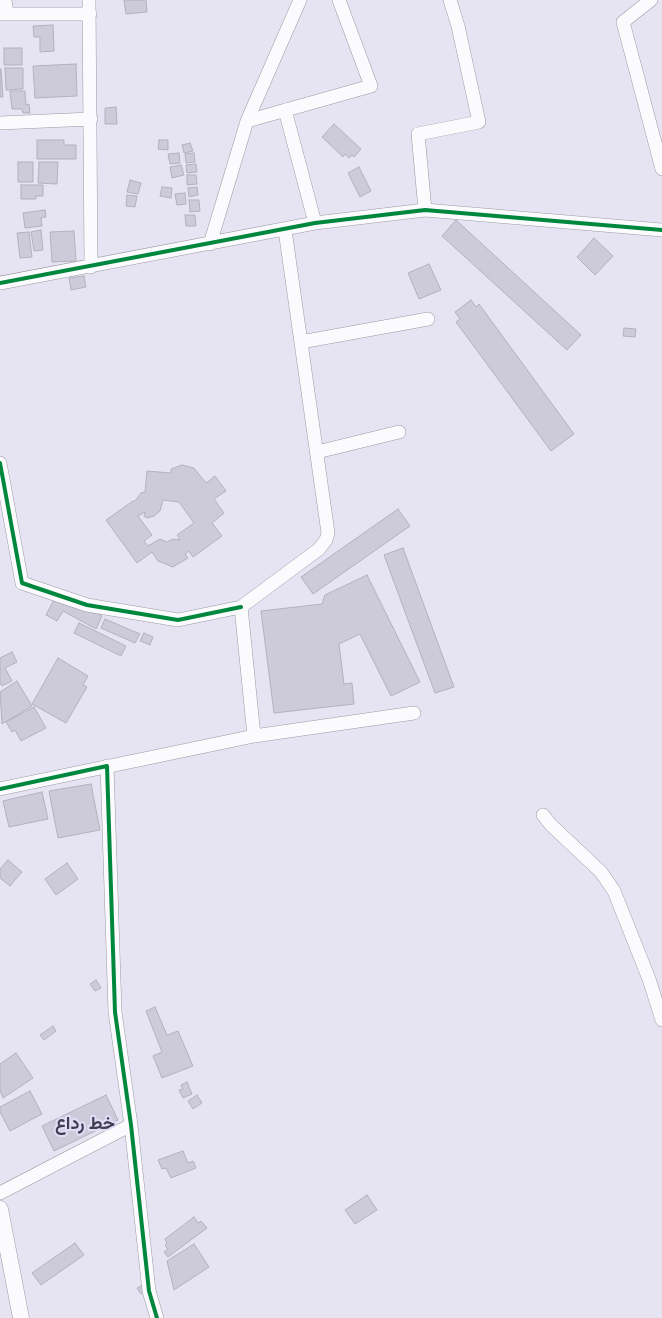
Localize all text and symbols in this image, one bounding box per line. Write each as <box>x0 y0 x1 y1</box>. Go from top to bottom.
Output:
district label: خط رداع <box>55 1113 115 1135</box>

